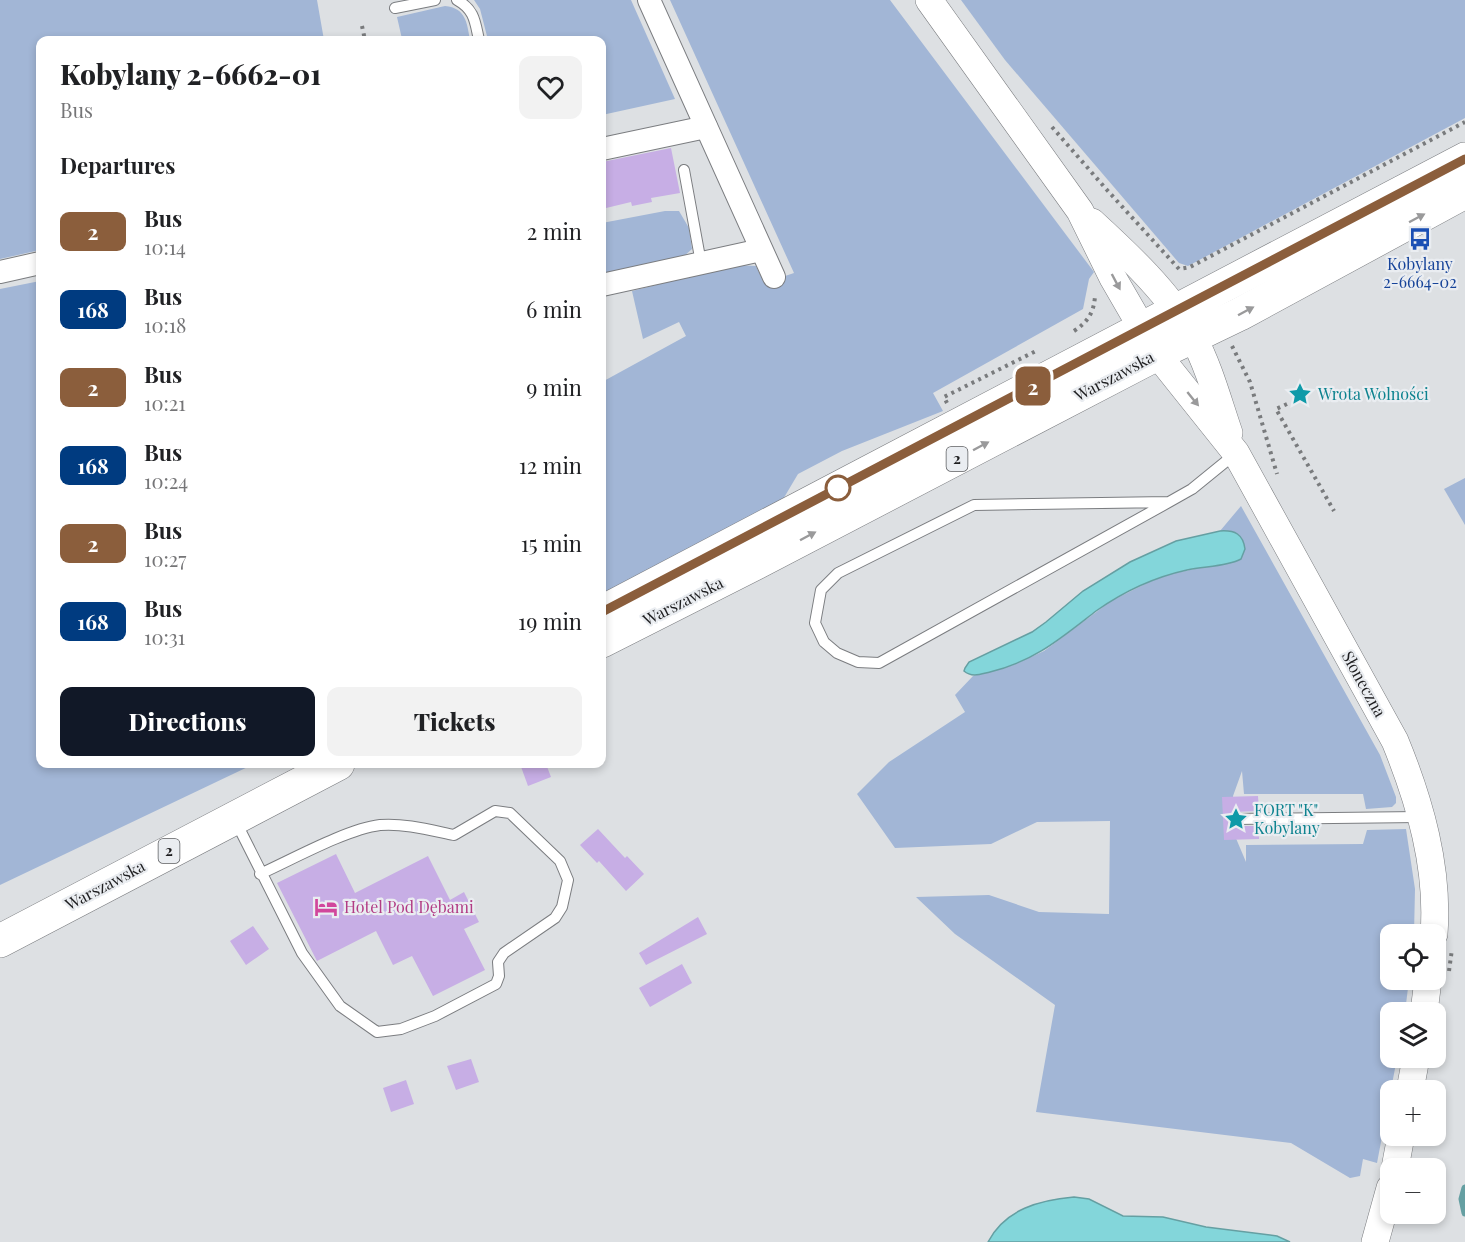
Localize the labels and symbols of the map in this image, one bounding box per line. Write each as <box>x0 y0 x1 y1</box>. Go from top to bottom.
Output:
one-way arrow <box>1409 213 1426 223</box>
bus stop icon: Kobylany 2-6664-02 <box>1407 226 1433 252</box>
place label: Kobylany 2-6664-02 <box>1383 253 1457 292</box>
one-way arrow <box>1111 274 1121 291</box>
one-way arrow <box>1237 306 1254 316</box>
street label: Warszawska <box>1069 346 1157 406</box>
line badge: 2 <box>1014 366 1052 406</box>
place icon: Wrota Wolności <box>1287 381 1313 407</box>
place label: Wrota Wolności <box>1317 383 1429 404</box>
one-way arrow <box>1187 392 1199 407</box>
one-way arrow <box>973 441 990 451</box>
road number: 2 <box>946 447 968 471</box>
unlabelled marker <box>825 475 851 501</box>
one-way arrow <box>800 531 817 541</box>
street label: Warszawska <box>638 571 726 630</box>
street label: Słoneczna <box>1338 647 1391 721</box>
place label: FORT "K" Kobylany <box>1254 799 1320 838</box>
place icon: FORT "K" Kobylany <box>1223 806 1249 832</box>
road number: 2 <box>158 839 180 863</box>
street label: Warszawska <box>60 855 148 915</box>
hotel icon: Hotel Pod Dębami <box>313 894 339 920</box>
place label: Hotel Pod Dębami <box>344 896 474 917</box>

